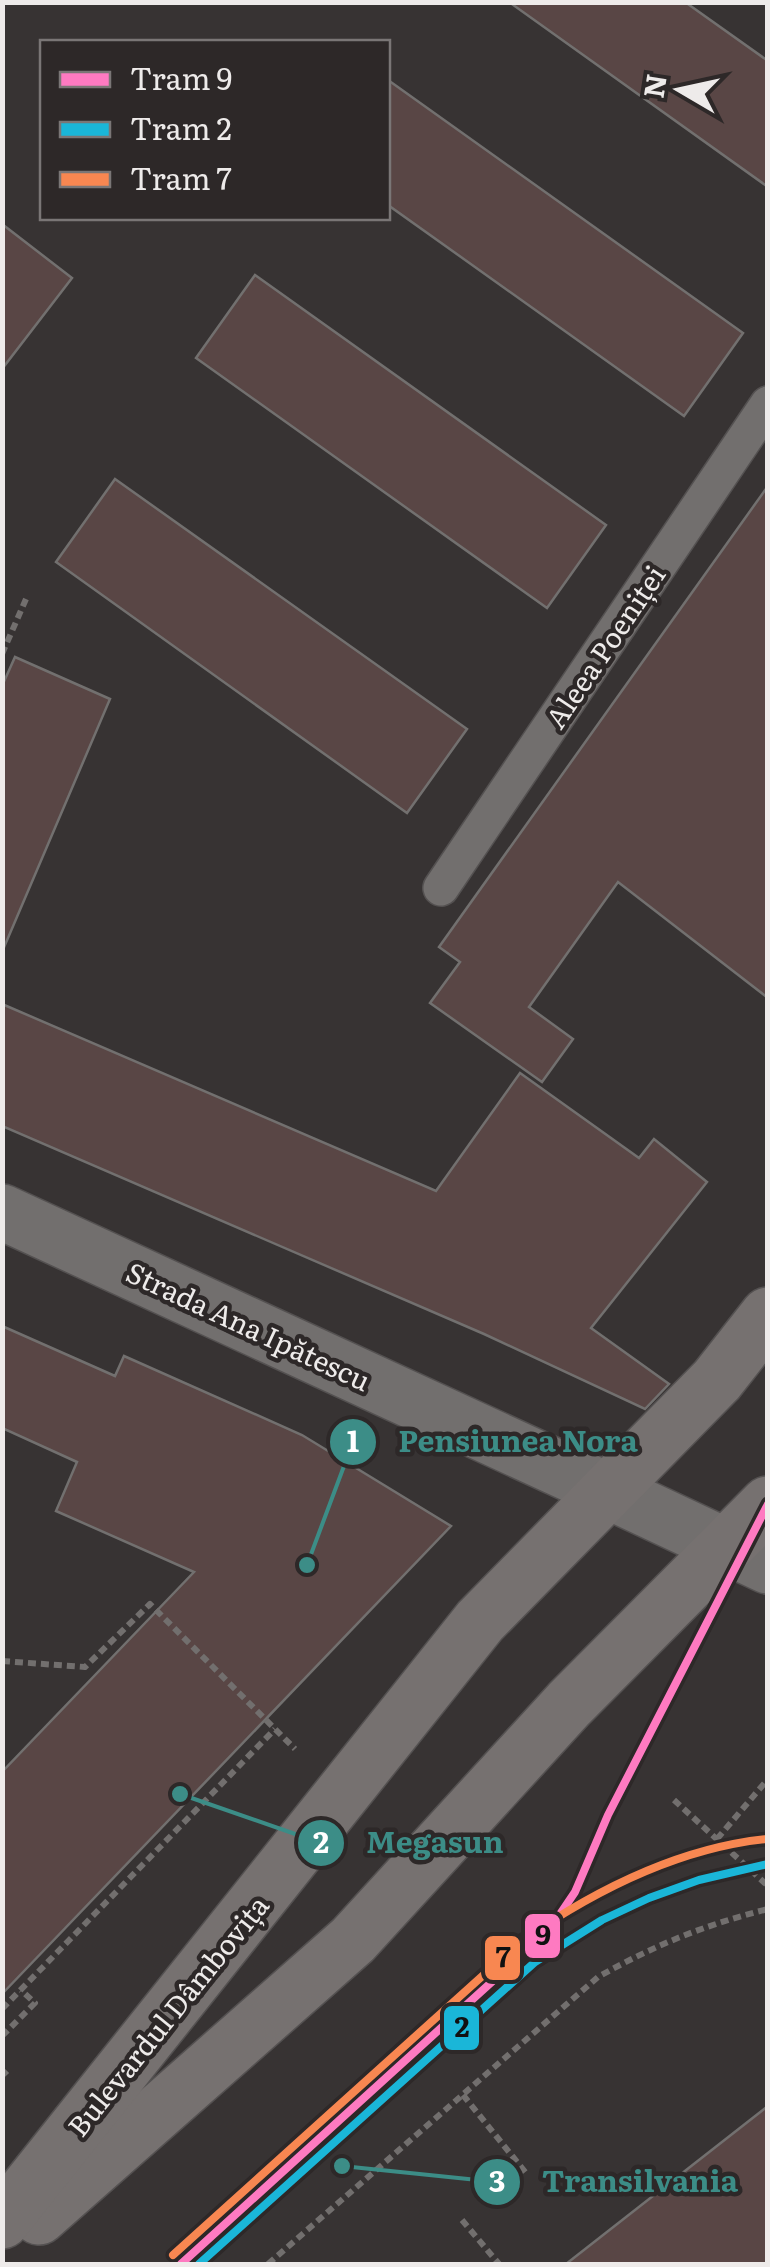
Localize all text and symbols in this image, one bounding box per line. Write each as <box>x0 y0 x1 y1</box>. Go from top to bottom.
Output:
legend <box>40 40 390 220</box>
north arrow <box>630 40 730 140</box>
text: Tram 9 <box>130 55 232 99</box>
text: N <box>631 71 676 101</box>
text: Tram 2 <box>130 105 232 149</box>
text: Tram 7 <box>130 155 232 199</box>
street label: Aleea Poeniței <box>534 556 674 736</box>
street label: Strada Ana Ipătescu <box>120 1250 378 1400</box>
callout: Pensiunea Nora <box>328 1412 657 1472</box>
text: 1 <box>347 1417 359 1461</box>
text: Pensiunea Nora <box>398 1417 638 1461</box>
callout: Megasun <box>296 1813 524 1873</box>
text: 2 <box>313 1818 329 1862</box>
text: Megasun <box>366 1818 504 1862</box>
street label: Bulevardul Dâmbovița <box>56 1885 278 2145</box>
line badge: 9 <box>523 1912 562 1960</box>
text: 9 <box>535 1912 551 1954</box>
line badge: 7 <box>483 1934 522 1982</box>
text: 7 <box>495 1934 511 1976</box>
line badge: 2 <box>442 2004 481 2052</box>
text: 2 <box>454 2004 470 2046</box>
callout: Transilvania <box>472 2152 758 2212</box>
text: 3 <box>489 2157 505 2201</box>
text: Transilvania <box>542 2157 739 2201</box>

